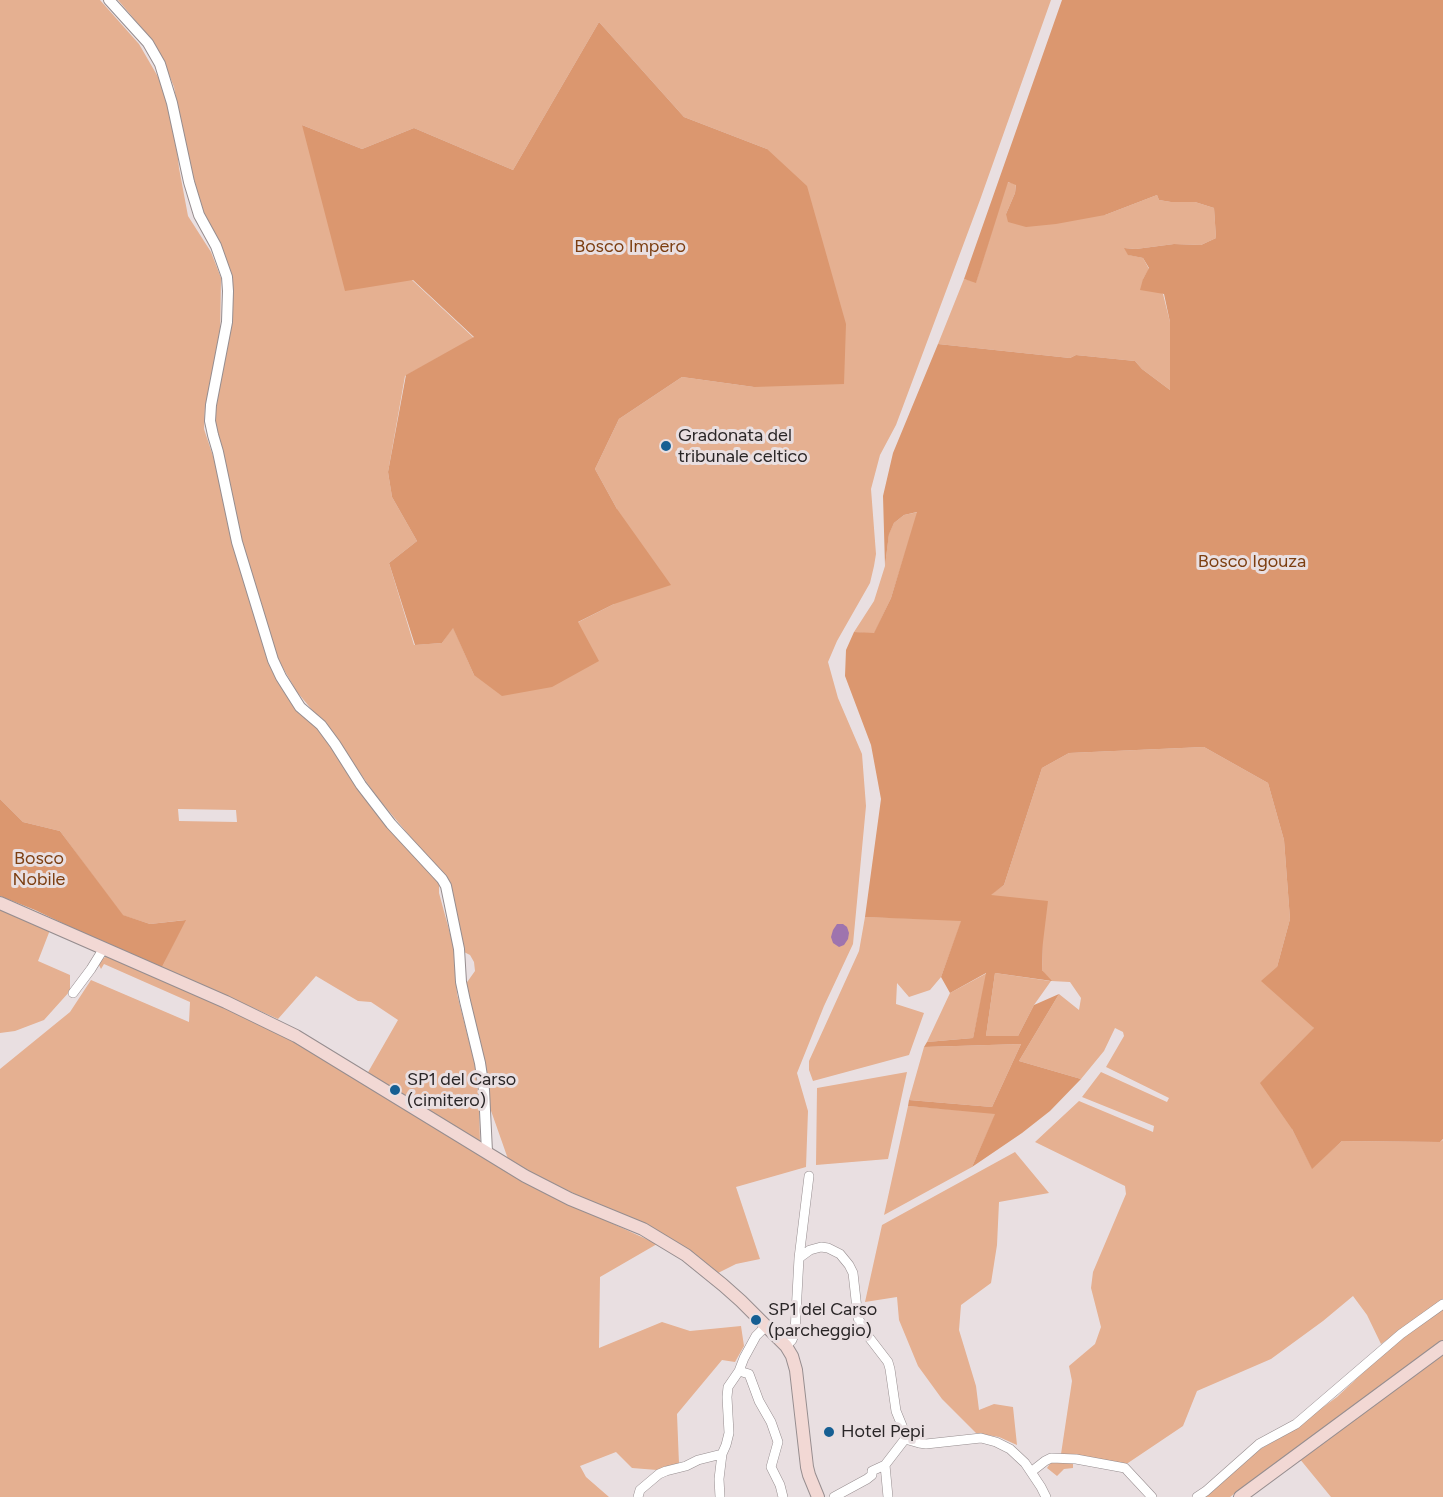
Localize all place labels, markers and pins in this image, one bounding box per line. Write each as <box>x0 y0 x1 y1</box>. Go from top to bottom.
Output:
place label: Gradonata del tribunale celtico <box>678 425 808 468</box>
marker: Gradonata del tribunale celtico <box>659 439 673 453</box>
place label: SP1 del Carso (cimitero) <box>407 1069 516 1112</box>
marker: SP1 del Carso (cimitero) <box>388 1083 402 1097</box>
place label: SP1 del Carso (parcheggio) <box>768 1299 877 1342</box>
marker: SP1 del Carso (parcheggio) <box>749 1313 763 1327</box>
place label: Hotel Pepi <box>841 1421 925 1443</box>
marker: Hotel Pepi <box>822 1425 836 1439</box>

